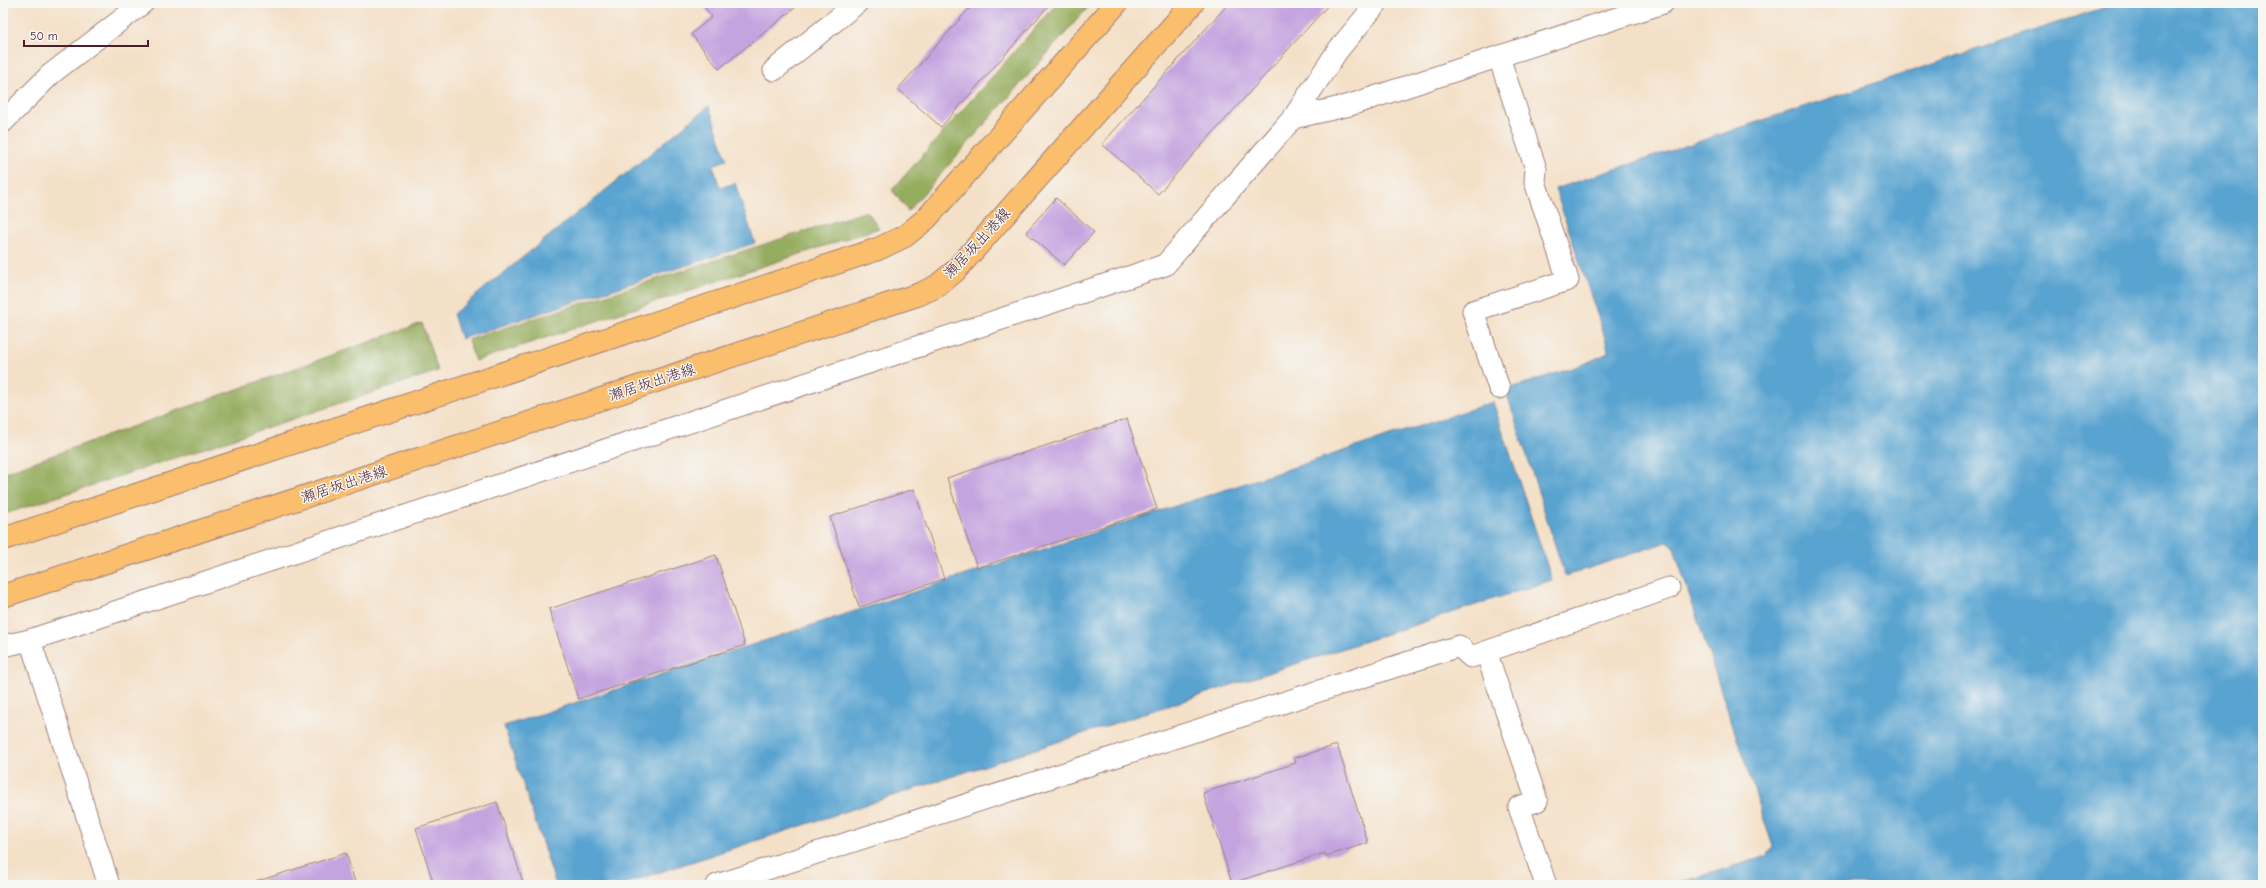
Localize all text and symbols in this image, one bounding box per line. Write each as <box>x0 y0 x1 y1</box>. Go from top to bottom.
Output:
scale bar <box>24 22 148 48</box>
text: 50 m <box>30 29 58 43</box>
street label: 瀬居坂出港線 <box>940 204 1014 282</box>
street label: 瀬居坂出港線 <box>606 360 698 404</box>
street label: 瀬居坂出港線 <box>298 462 390 506</box>

